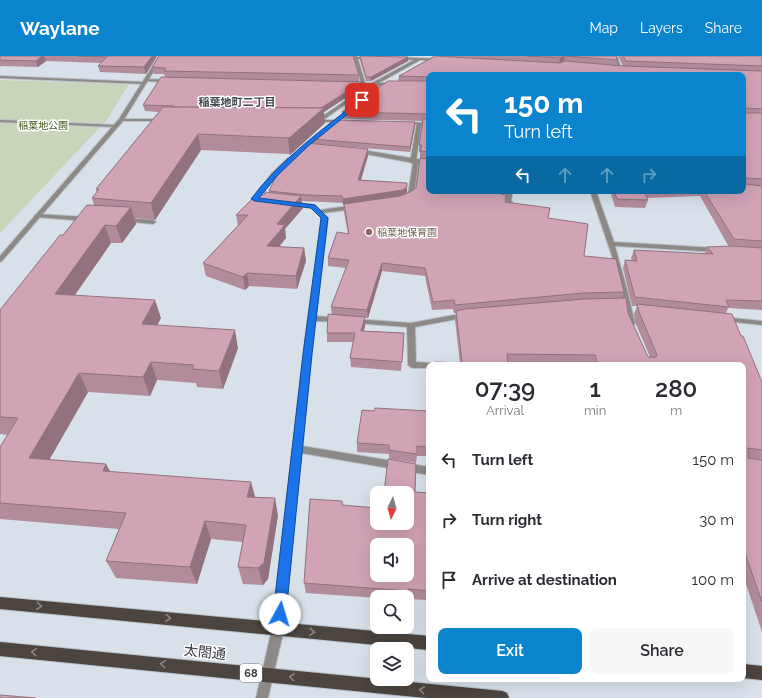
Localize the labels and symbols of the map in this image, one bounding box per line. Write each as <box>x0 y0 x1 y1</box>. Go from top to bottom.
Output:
pin <box>345 83 379 117</box>
district label: 稲葉地町二丁目 <box>199 96 276 109</box>
park label: 稲葉地公園 <box>18 120 68 131</box>
marker: 稲葉地保育園 <box>364 227 374 237</box>
place label: 稲葉地保育園 <box>377 227 437 238</box>
north arrow <box>370 486 414 530</box>
position arrow <box>259 593 301 635</box>
one-way arrow <box>36 602 42 611</box>
one-way arrow <box>165 614 171 623</box>
one-way arrow <box>309 627 315 636</box>
street label: 太閤通 <box>183 642 227 662</box>
one-way arrow <box>31 648 37 657</box>
one-way arrow <box>160 660 166 669</box>
road number: 68 <box>240 664 262 682</box>
one-way arrow <box>289 673 295 682</box>
one-way arrow <box>419 686 425 695</box>

